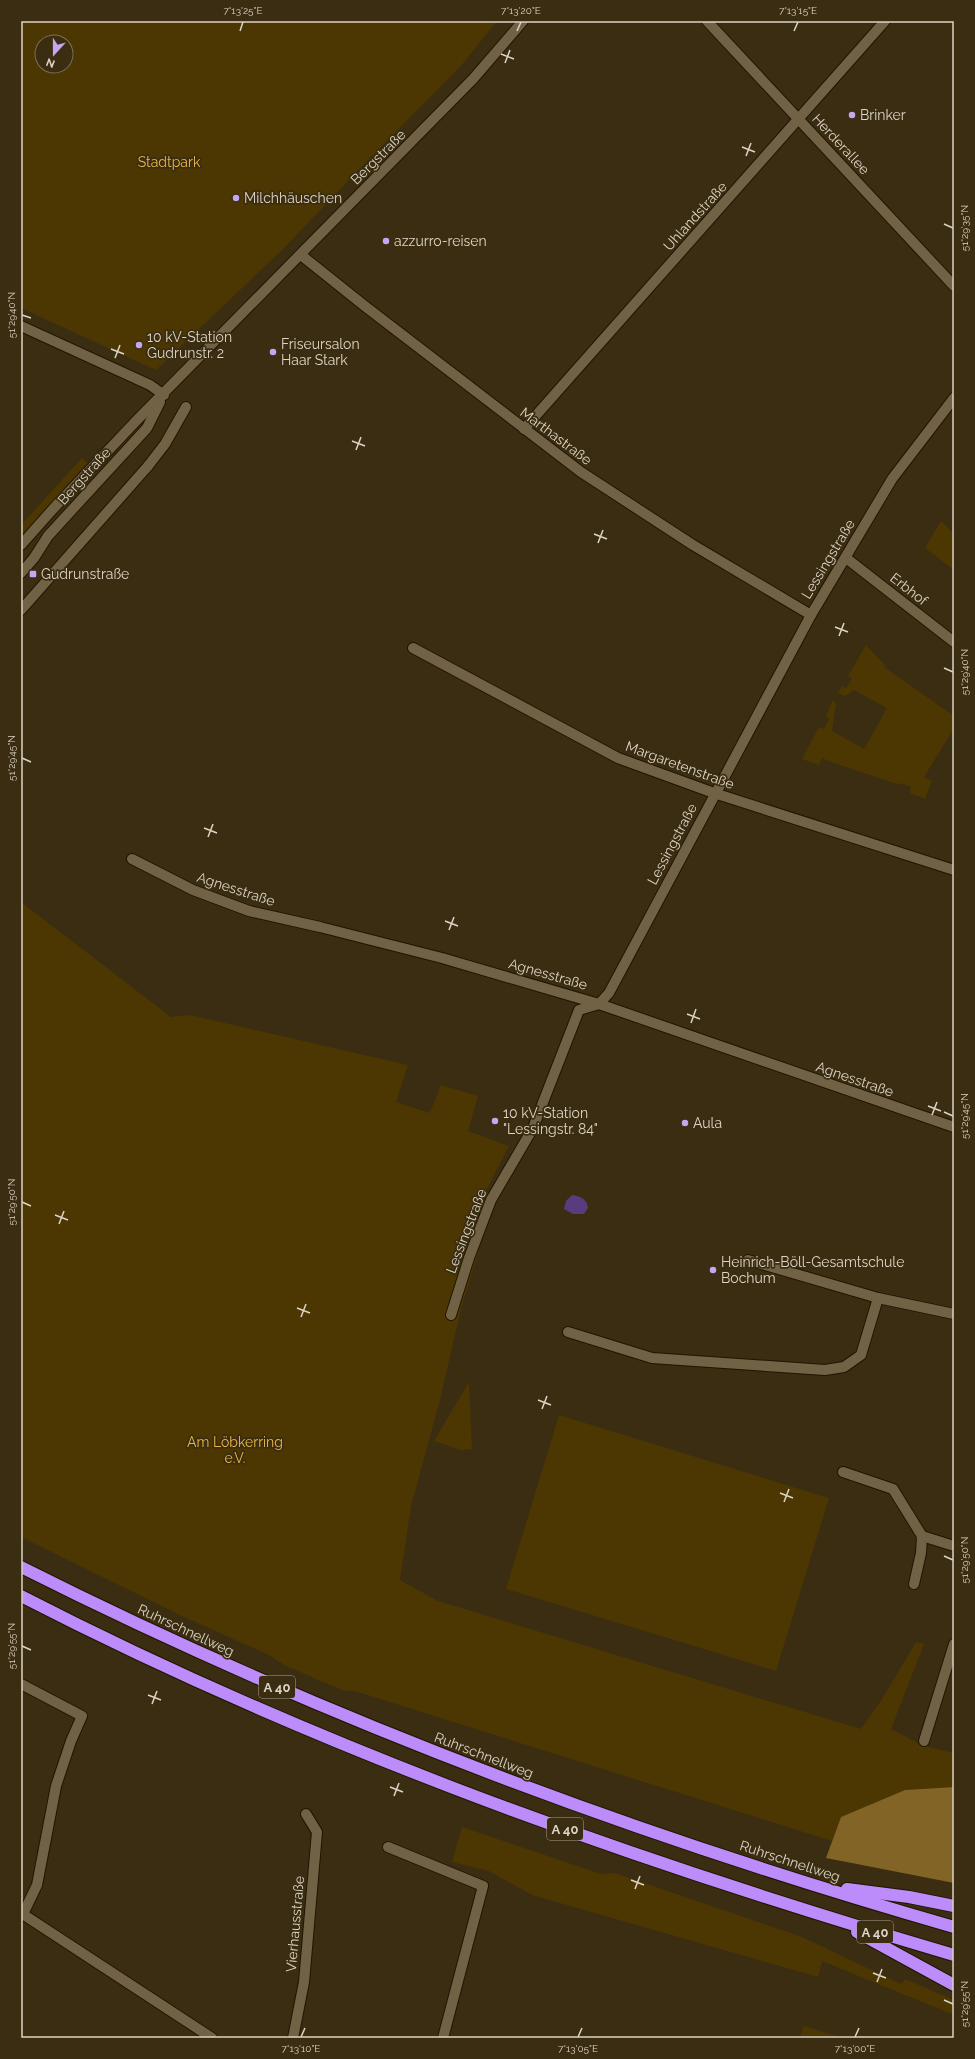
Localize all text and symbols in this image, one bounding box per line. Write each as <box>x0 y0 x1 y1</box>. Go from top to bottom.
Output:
text: 7°13'25"E <box>223 5 263 16</box>
text: 7°13'20"E <box>501 5 541 16</box>
text: 7°13'15"E <box>779 5 817 16</box>
north arrow <box>34 34 74 74</box>
text: N <box>44 55 57 70</box>
place label: Brinker <box>860 107 906 123</box>
marker: Brinker <box>847 110 857 120</box>
street label: Herderallee <box>809 111 873 177</box>
street label: Bergstraße <box>347 126 409 188</box>
park label: Stadtpark <box>138 154 201 170</box>
street label: Uhlandstraße <box>660 178 730 254</box>
place label: Milchhäuschen <box>244 190 342 206</box>
marker: Milchhäuschen <box>231 193 241 203</box>
text: 51°29'35"N <box>959 205 970 251</box>
place label: azzurro-reisen <box>394 233 487 249</box>
marker: azzurro-reisen <box>381 236 391 246</box>
text: 51°29'40"N <box>6 292 17 338</box>
place label: 10 kV-Station Gudrunstr. 2 <box>147 329 232 361</box>
place label: Friseursalon Haar Stark <box>281 336 360 368</box>
marker: 10 kV-Station Gudrunstr. 2 <box>134 340 144 350</box>
marker: Friseursalon Haar Stark <box>268 347 278 357</box>
street label: Marthastraße <box>517 404 595 468</box>
street label: Bergstraße <box>54 444 114 508</box>
street label: Lessingstraße <box>798 517 858 601</box>
place label: Gudrunstraße <box>41 566 129 582</box>
marker: Gudrunstraße <box>28 569 38 579</box>
street label: Erbhof <box>887 569 932 609</box>
text: 51°29'40"N <box>959 649 970 695</box>
text: 51°29'45"N <box>6 735 17 781</box>
street label: Margaretenstraße <box>623 738 737 792</box>
street label: Lessingstraße <box>644 801 700 887</box>
street label: Agnesstraße <box>195 869 277 909</box>
street label: Agnesstraße <box>507 955 589 993</box>
street label: Agnesstraße <box>814 1058 896 1100</box>
text: 51°29'45"N <box>959 1093 970 1139</box>
place label: 10 kV-Station "Lessingstr. 84" <box>503 1105 598 1137</box>
place label: Aula <box>693 1115 722 1131</box>
marker: 10 kV-Station "Lessingstr. 84" <box>490 1116 500 1126</box>
marker: Aula <box>680 1118 690 1128</box>
text: 51°29'50"N <box>6 1179 17 1225</box>
street label: Lessingstraße <box>442 1186 490 1276</box>
place label: Heinrich-Böll-Gesamtschule Bochum <box>721 1254 904 1286</box>
marker: Heinrich-Böll-Gesamtschule Bochum <box>708 1265 718 1275</box>
park label: Am Löbkerring e.V. <box>187 1434 283 1466</box>
text: 51°29'50"N <box>959 1537 970 1583</box>
street label: Ruhrschnellweg <box>135 1601 237 1659</box>
text: 51°29'55"N <box>6 1623 17 1669</box>
road number: A 40 <box>259 1676 295 1698</box>
street label: Ruhrschnellweg <box>432 1729 536 1781</box>
road number: A 40 <box>547 1818 583 1840</box>
street label: Ruhrschnellweg <box>738 1837 842 1885</box>
street label: Vierhausstraße <box>283 1875 307 1973</box>
road number: A 40 <box>857 1921 893 1943</box>
text: 51°29'55"N <box>959 1981 970 2027</box>
text: 7°13'10"E <box>282 2043 320 2054</box>
text: 7°13'05"E <box>558 2043 598 2054</box>
text: 7°13'00"E <box>835 2043 875 2054</box>

